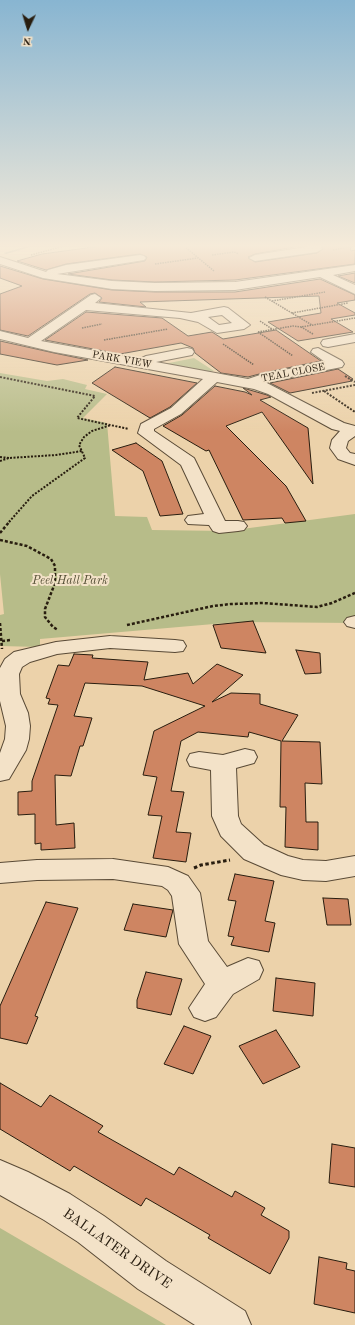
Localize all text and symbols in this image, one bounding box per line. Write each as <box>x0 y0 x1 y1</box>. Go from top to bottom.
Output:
north arrow <box>8 8 48 48</box>
text: N <box>23 35 32 46</box>
street label: PARK VIEW <box>91 349 153 371</box>
street label: TEAL CLOSE <box>260 361 326 385</box>
park label: Peel Hall Park <box>32 574 108 588</box>
street label: BALLATER DRIVE <box>60 1205 174 1293</box>

